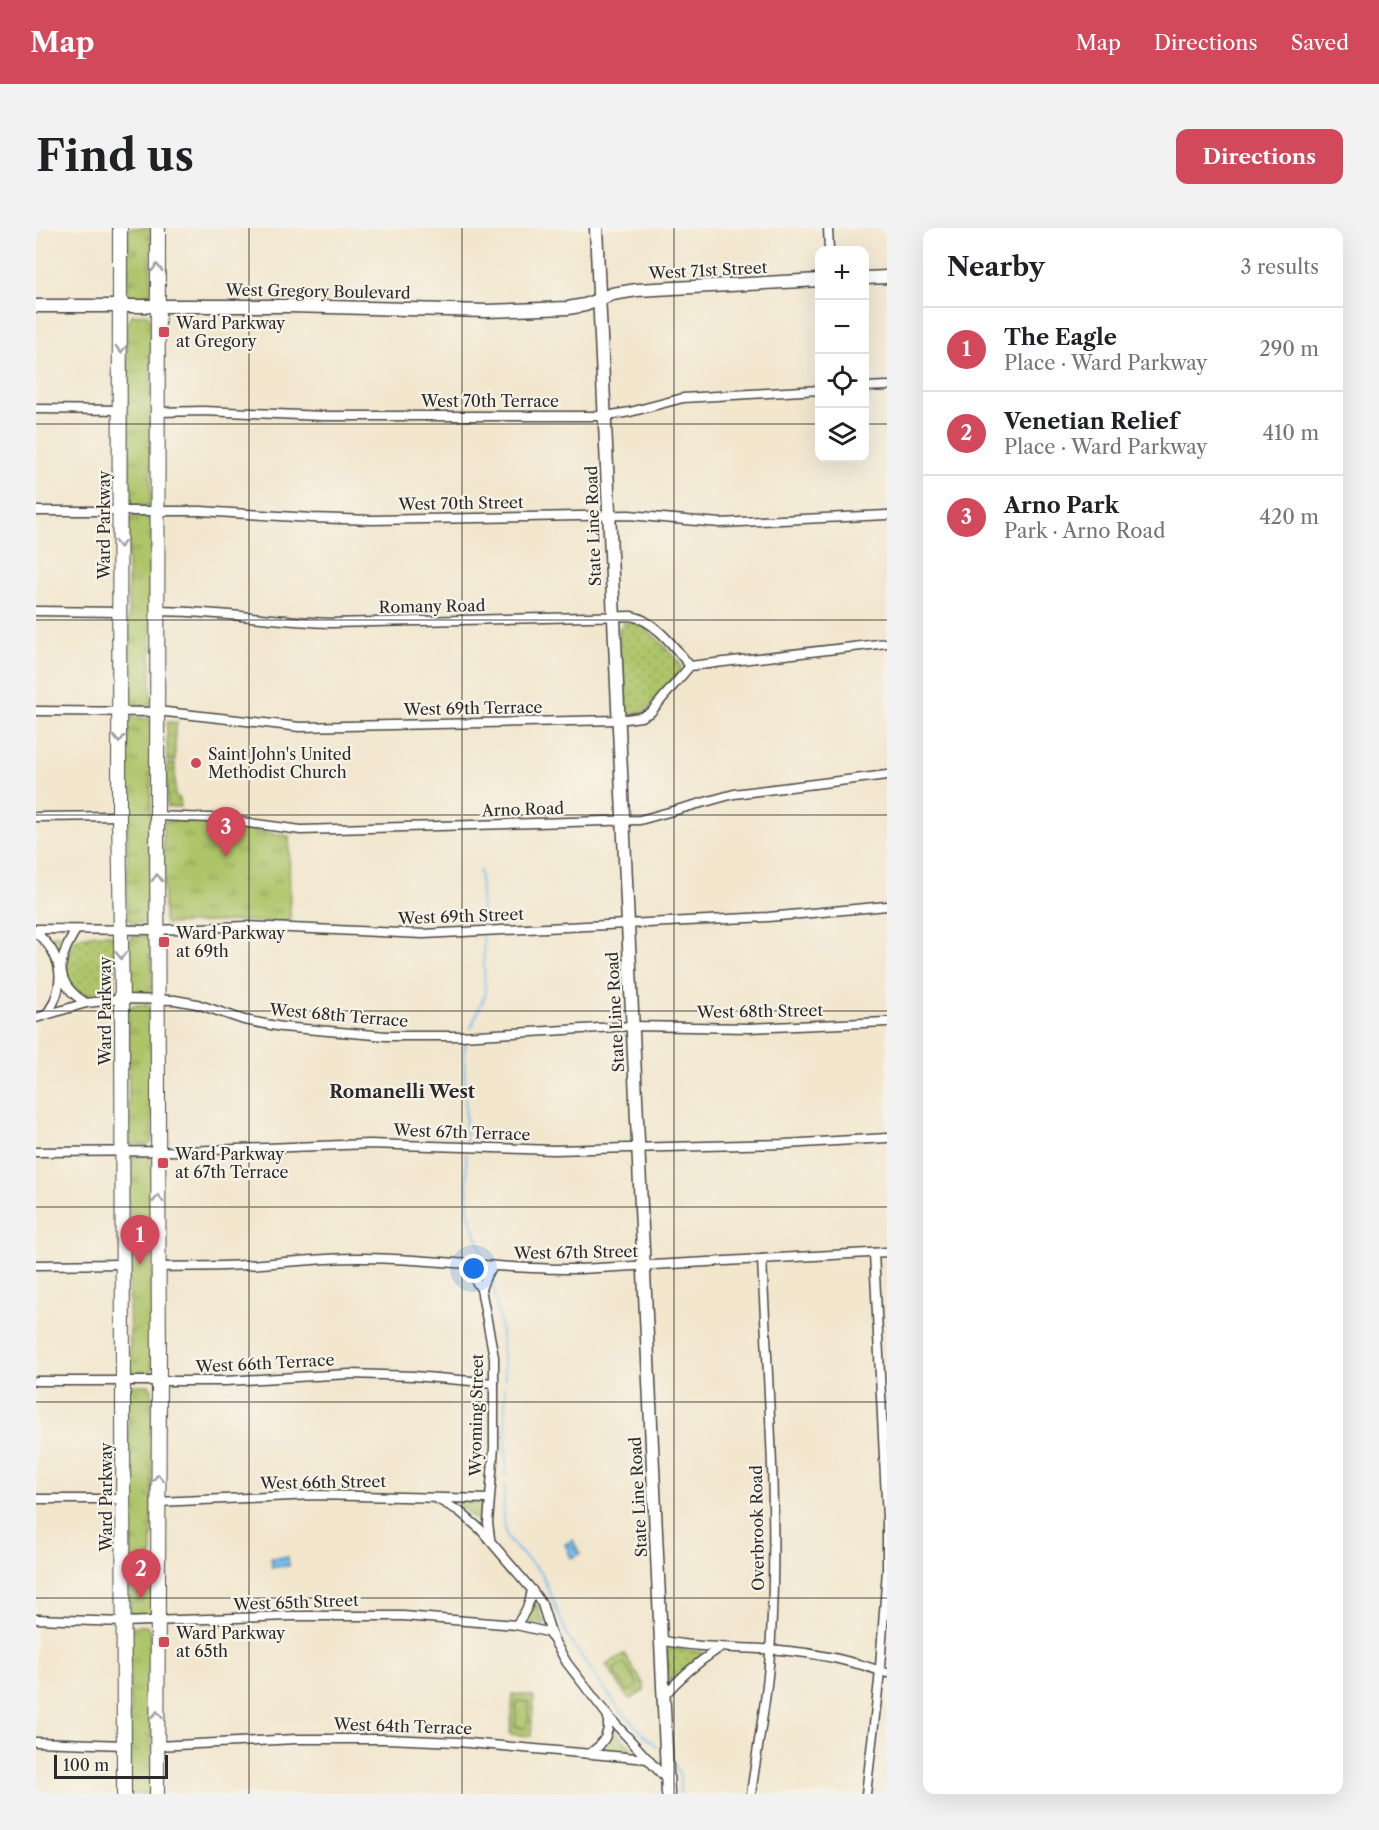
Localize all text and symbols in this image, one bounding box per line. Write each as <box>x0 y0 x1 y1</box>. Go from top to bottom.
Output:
text: Map <box>30 25 94 59</box>
text: Map <box>1076 30 1121 55</box>
text: Directions <box>1154 30 1258 55</box>
text: Saved <box>1291 30 1349 55</box>
button: Directions <box>1176 129 1343 184</box>
text: Find us <box>36 130 194 182</box>
map controls <box>815 246 869 462</box>
button: + <box>815 246 869 300</box>
text: Nearby <box>947 251 1045 283</box>
text: 3 results <box>1241 255 1319 279</box>
street label: West 71st Street <box>647 257 768 283</box>
one-way arrow <box>151 263 164 272</box>
street label: West Gregory Boulevard <box>224 279 411 303</box>
button: − <box>815 300 869 354</box>
place label: Ward Parkway at Gregory <box>175 313 286 351</box>
text: The Eagle <box>1004 324 1117 351</box>
marker: Ward Parkway at Gregory <box>157 325 171 339</box>
text: 1 <box>962 337 971 361</box>
text: 290 m <box>1259 337 1319 361</box>
one-way arrow <box>115 345 127 354</box>
text: Place · Ward Parkway <box>1004 351 1207 375</box>
button: locate <box>815 354 869 408</box>
street label: West 70th Terrace <box>420 391 559 411</box>
button: layers <box>815 408 869 462</box>
text: Venetian Relief <box>1004 408 1178 435</box>
text: 2 <box>961 421 972 445</box>
text: 410 m <box>1262 421 1319 445</box>
text: Place · Ward Parkway <box>1004 435 1207 459</box>
street label: State Line Road <box>581 465 605 587</box>
street label: Ward Parkway <box>94 469 114 581</box>
street label: West 70th Street <box>397 492 524 514</box>
text: Arno Park <box>1004 492 1119 519</box>
text: 3 <box>961 505 972 529</box>
text: 420 m <box>1259 505 1319 529</box>
text: Park · Arno Road <box>1004 519 1165 543</box>
one-way arrow <box>114 540 126 549</box>
street label: Romany Road <box>379 595 486 617</box>
street label: West 69th Terrace <box>402 697 543 719</box>
one-way arrow <box>113 735 125 744</box>
place label: Saint John's United Methodist Church <box>208 744 352 782</box>
marker: Saint John's United Methodist Church <box>189 756 203 770</box>
street label: Arno Road <box>481 798 565 820</box>
pin: 3 <box>206 808 246 857</box>
one-way arrow <box>151 873 163 882</box>
street label: West 69th Street <box>397 904 525 928</box>
place label: Ward Parkway at 69th <box>175 923 286 961</box>
marker: Ward Parkway at 69th <box>157 935 171 949</box>
one-way arrow <box>115 951 127 960</box>
street label: State Line Road <box>602 951 628 1073</box>
street label: Ward Parkway <box>95 955 115 1067</box>
street label: West 68th Terrace <box>268 999 409 1031</box>
street label: West 68th Street <box>696 1000 824 1022</box>
district label: Romanelli West <box>329 1081 476 1103</box>
street label: West 67th Terrace <box>392 1120 531 1144</box>
place label: Ward Parkway at 67th Terrace <box>174 1144 289 1182</box>
marker: Ward Parkway at 67th Terrace <box>156 1156 170 1170</box>
one-way arrow <box>152 1194 164 1203</box>
pin: 1 <box>120 1216 160 1265</box>
street label: West 67th Street <box>513 1241 639 1263</box>
your location <box>459 1254 488 1283</box>
street label: West 66th Terrace <box>194 1349 335 1377</box>
street label: Wyoming Street <box>465 1353 487 1478</box>
street label: State Line Road <box>625 1436 651 1558</box>
street label: Ward Parkway <box>96 1441 116 1553</box>
street label: Overbrook Road <box>746 1465 768 1591</box>
street label: West 66th Street <box>259 1471 386 1493</box>
one-way arrow <box>152 1473 164 1482</box>
pin: 2 <box>122 1550 160 1599</box>
street label: West 65th Street <box>232 1590 359 1614</box>
place label: Ward Parkway at 65th <box>175 1623 286 1661</box>
marker: Ward Parkway at 65th <box>157 1635 171 1649</box>
one-way arrow <box>150 1710 163 1719</box>
street label: West 64th Terrace <box>332 1714 473 1738</box>
scale bar <box>54 1752 168 1780</box>
text: 100 m <box>63 1755 109 1775</box>

